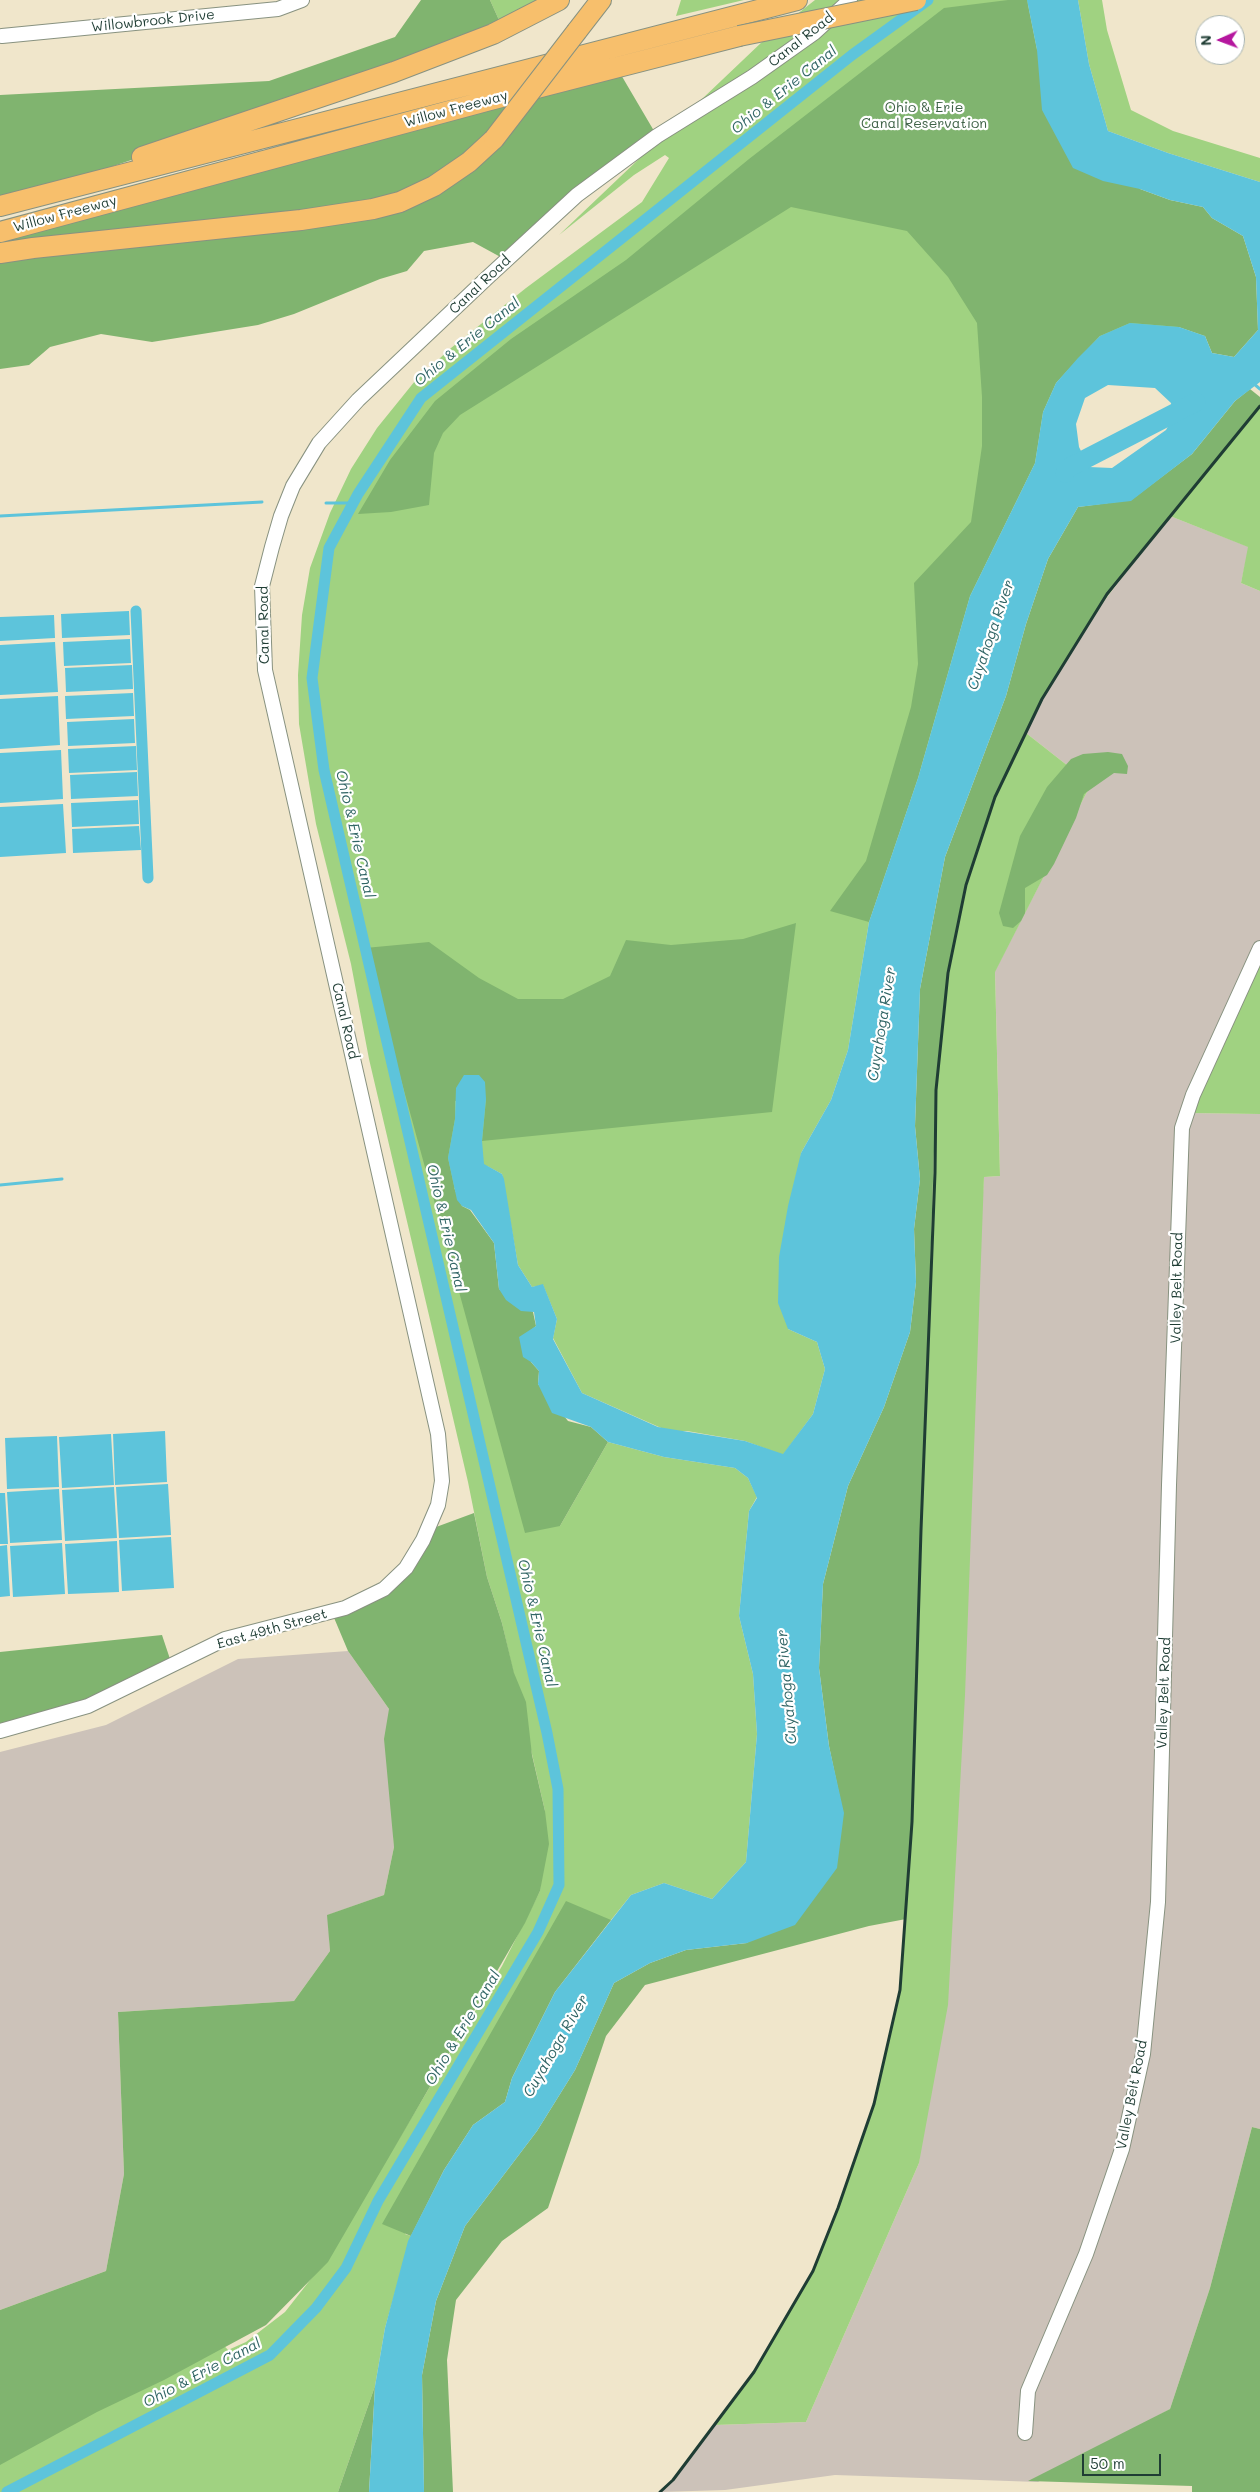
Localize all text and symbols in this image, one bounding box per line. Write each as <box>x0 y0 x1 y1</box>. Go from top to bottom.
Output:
street label: Willowbrook Drive <box>90 6 216 36</box>
street label: Canal Road <box>765 9 837 71</box>
north arrow <box>1195 15 1245 65</box>
text: N <box>1196 35 1215 46</box>
water label: Ohio & Erie Canal <box>728 42 840 138</box>
street label: Willow Freeway <box>402 87 510 131</box>
park label: Ohio & Erie Canal Reservation <box>861 100 987 132</box>
street label: Willow Freeway <box>11 192 119 236</box>
street label: Canal Road <box>446 252 514 318</box>
water label: Ohio & Erie Canal <box>411 294 523 390</box>
water label: Cuyahoga River <box>964 578 1018 692</box>
street label: Canal Road <box>255 586 273 664</box>
water label: Ohio & Erie Canal <box>332 768 378 900</box>
water label: Cuyahoga River <box>864 966 900 1082</box>
street label: Canal Road <box>328 981 362 1061</box>
water label: Ohio & Erie Canal <box>423 1162 469 1294</box>
street label: Valley Belt Road <box>1168 1232 1186 1344</box>
water label: Ohio & Erie Canal <box>514 1557 560 1689</box>
street label: East 49th Street <box>215 1605 329 1653</box>
water label: Cuyahoga River <box>773 1629 801 1745</box>
street label: Valley Belt Road <box>1154 1637 1174 1749</box>
water label: Ohio & Erie Canal <box>422 1967 504 2089</box>
water label: Cuyahoga River <box>519 1992 593 2100</box>
street label: Valley Belt Road <box>1113 2039 1151 2151</box>
water label: Ohio & Erie Canal <box>140 2334 264 2412</box>
scale bar <box>1085 2444 1164 2476</box>
text: 50 m <box>1090 2453 1125 2473</box>

